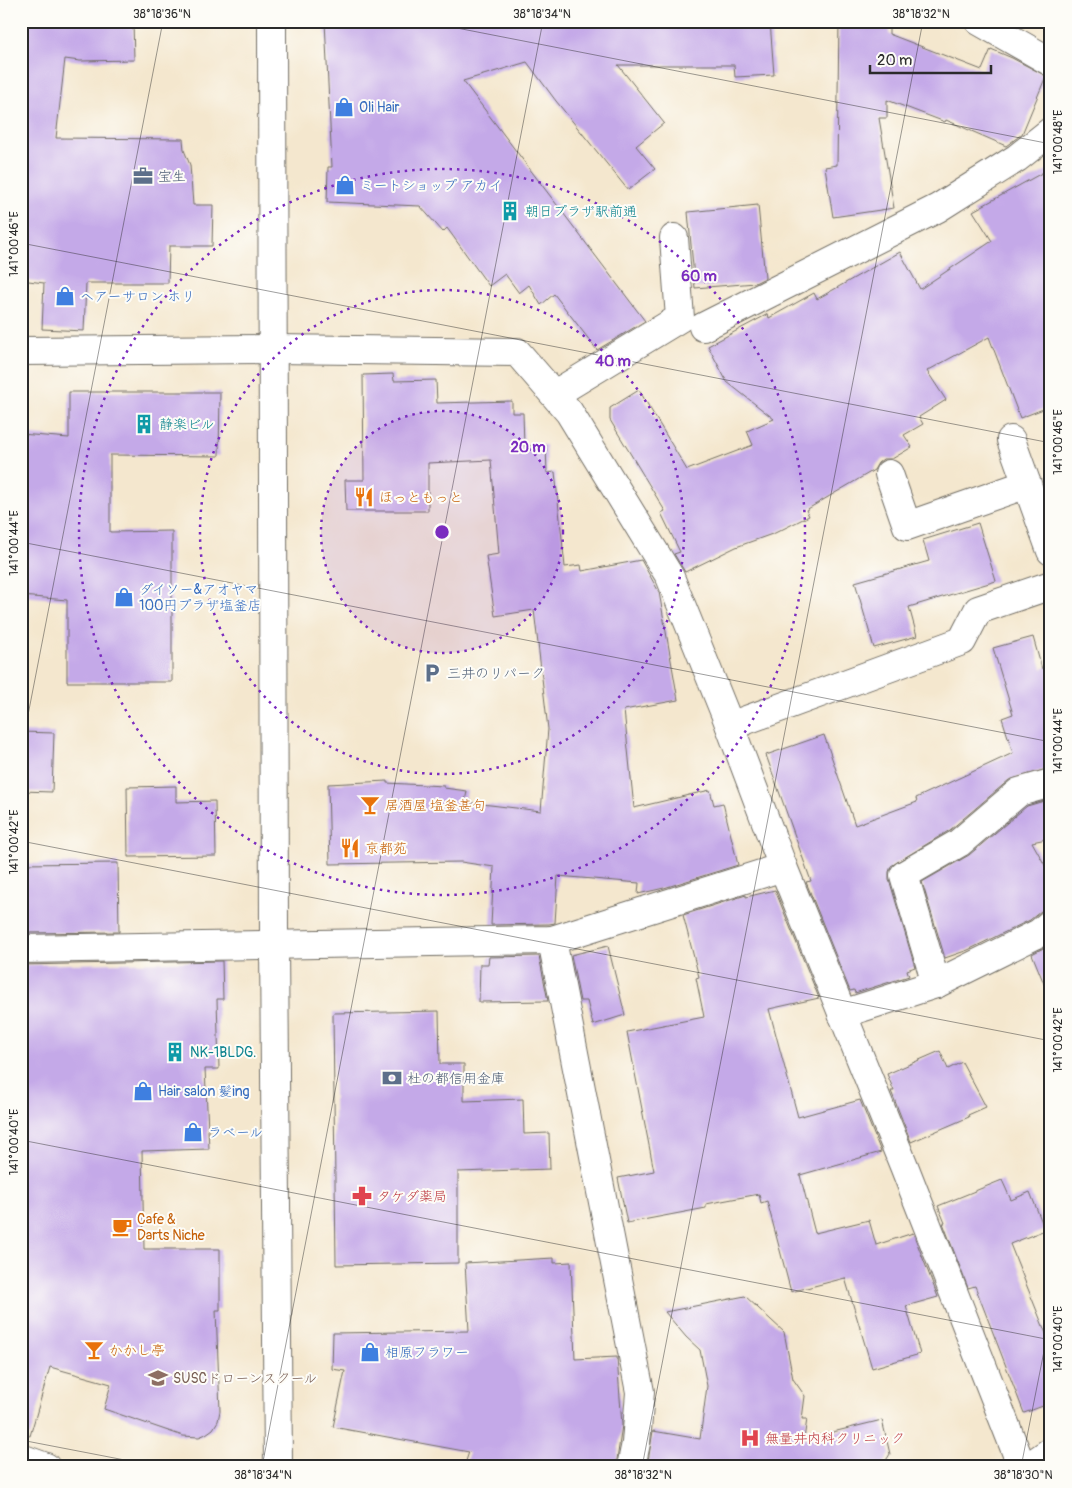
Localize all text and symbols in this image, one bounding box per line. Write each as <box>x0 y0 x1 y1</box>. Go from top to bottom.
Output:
text: 38°18'36"N <box>133 7 191 22</box>
text: 38°18'34"N <box>513 7 571 22</box>
text: 38°18'32"N <box>892 7 950 22</box>
scale bar <box>870 42 991 74</box>
text: 20 m <box>877 51 912 70</box>
shop icon: Oli Hair <box>333 96 355 118</box>
place label: Oli Hair <box>359 99 400 116</box>
text: 141°00'48"E <box>1051 110 1066 174</box>
office icon: 宝生 <box>132 165 154 187</box>
place label: 宝生 <box>158 168 186 185</box>
shop icon: ミートショップ アカイ <box>334 174 356 196</box>
place label: ミートショップ アカイ <box>360 177 502 194</box>
building icon: 朝日プラザ駅前通 <box>499 200 521 222</box>
place label: 朝日プラザ駅前通 <box>525 203 637 220</box>
text: 141°00'46"E <box>7 211 22 277</box>
text: 60 m <box>681 267 717 286</box>
shop icon: ヘアーサロン ホリ <box>54 285 76 307</box>
place label: ヘアーサロン ホリ <box>80 288 195 305</box>
text: 40 m <box>595 352 631 371</box>
text: 141°00'46"E <box>1051 409 1066 475</box>
building icon: 静楽ビル <box>133 413 155 435</box>
place label: 静楽ビル <box>159 416 215 433</box>
text: 20 m <box>510 438 546 457</box>
restaurant icon: ほっともっと <box>353 486 375 508</box>
place label: ほっともっと <box>379 489 463 506</box>
text: 141°00'44"E <box>7 510 22 576</box>
centre of rings <box>433 523 451 541</box>
place label: ダイソー&アオヤマ 100円プラザ塩釜店 <box>139 581 262 614</box>
shop icon: ダイソー&アオヤマ 100円プラザ塩釜店 <box>113 586 135 608</box>
parking icon: 三井のリパーク <box>421 662 443 684</box>
place label: 三井のリパーク <box>447 665 545 682</box>
text: 141°00'44"E <box>1051 708 1066 774</box>
bar icon: 居酒屋 塩釜甚句 <box>359 794 381 816</box>
place label: 居酒屋 塩釜甚句 <box>385 797 486 814</box>
text: 141°00'42"E <box>7 809 22 875</box>
restaurant icon: 京都苑 <box>339 837 361 859</box>
place label: 京都苑 <box>365 840 407 857</box>
text: 141°00'42"E <box>1051 1007 1066 1073</box>
building icon: NK-1BLDG. <box>164 1041 186 1063</box>
place label: NK-1BLDG. <box>190 1044 256 1061</box>
bank icon: 杜の都信用金庫 <box>381 1067 403 1089</box>
place label: 杜の都信用金庫 <box>407 1070 505 1087</box>
shop icon: Hair salon 髪ing <box>132 1080 154 1102</box>
place label: Hair salon 髪ing <box>158 1083 250 1100</box>
text: 141°00'40"E <box>7 1109 22 1175</box>
shop icon: ラベール <box>182 1121 204 1143</box>
place label: ラベール <box>208 1124 263 1141</box>
pharmacy icon: タケダ薬局 <box>351 1185 373 1207</box>
place label: タケダ薬局 <box>377 1188 447 1205</box>
place label: Cafe & Darts Niche <box>137 1211 205 1244</box>
cafe icon: Cafe & Darts Niche <box>111 1216 133 1238</box>
text: 141°00'40"E <box>1051 1306 1066 1372</box>
bar icon: かかし亭 <box>83 1339 105 1361</box>
shop icon: 相原フラワー <box>359 1341 381 1363</box>
place label: かかし亭 <box>109 1342 165 1359</box>
place label: 相原フラワー <box>385 1344 469 1361</box>
school or university icon: SUSCドローンスクール <box>147 1367 169 1389</box>
place label: SUSCドローンスクール <box>173 1370 318 1387</box>
hospital icon: 無量井内科クリニック <box>739 1427 761 1449</box>
place label: 無量井内科クリニック <box>765 1430 905 1447</box>
text: 38°18'34"N <box>234 1468 292 1483</box>
text: 38°18'32"N <box>614 1468 672 1483</box>
text: 38°18'30"N <box>994 1468 1053 1483</box>

